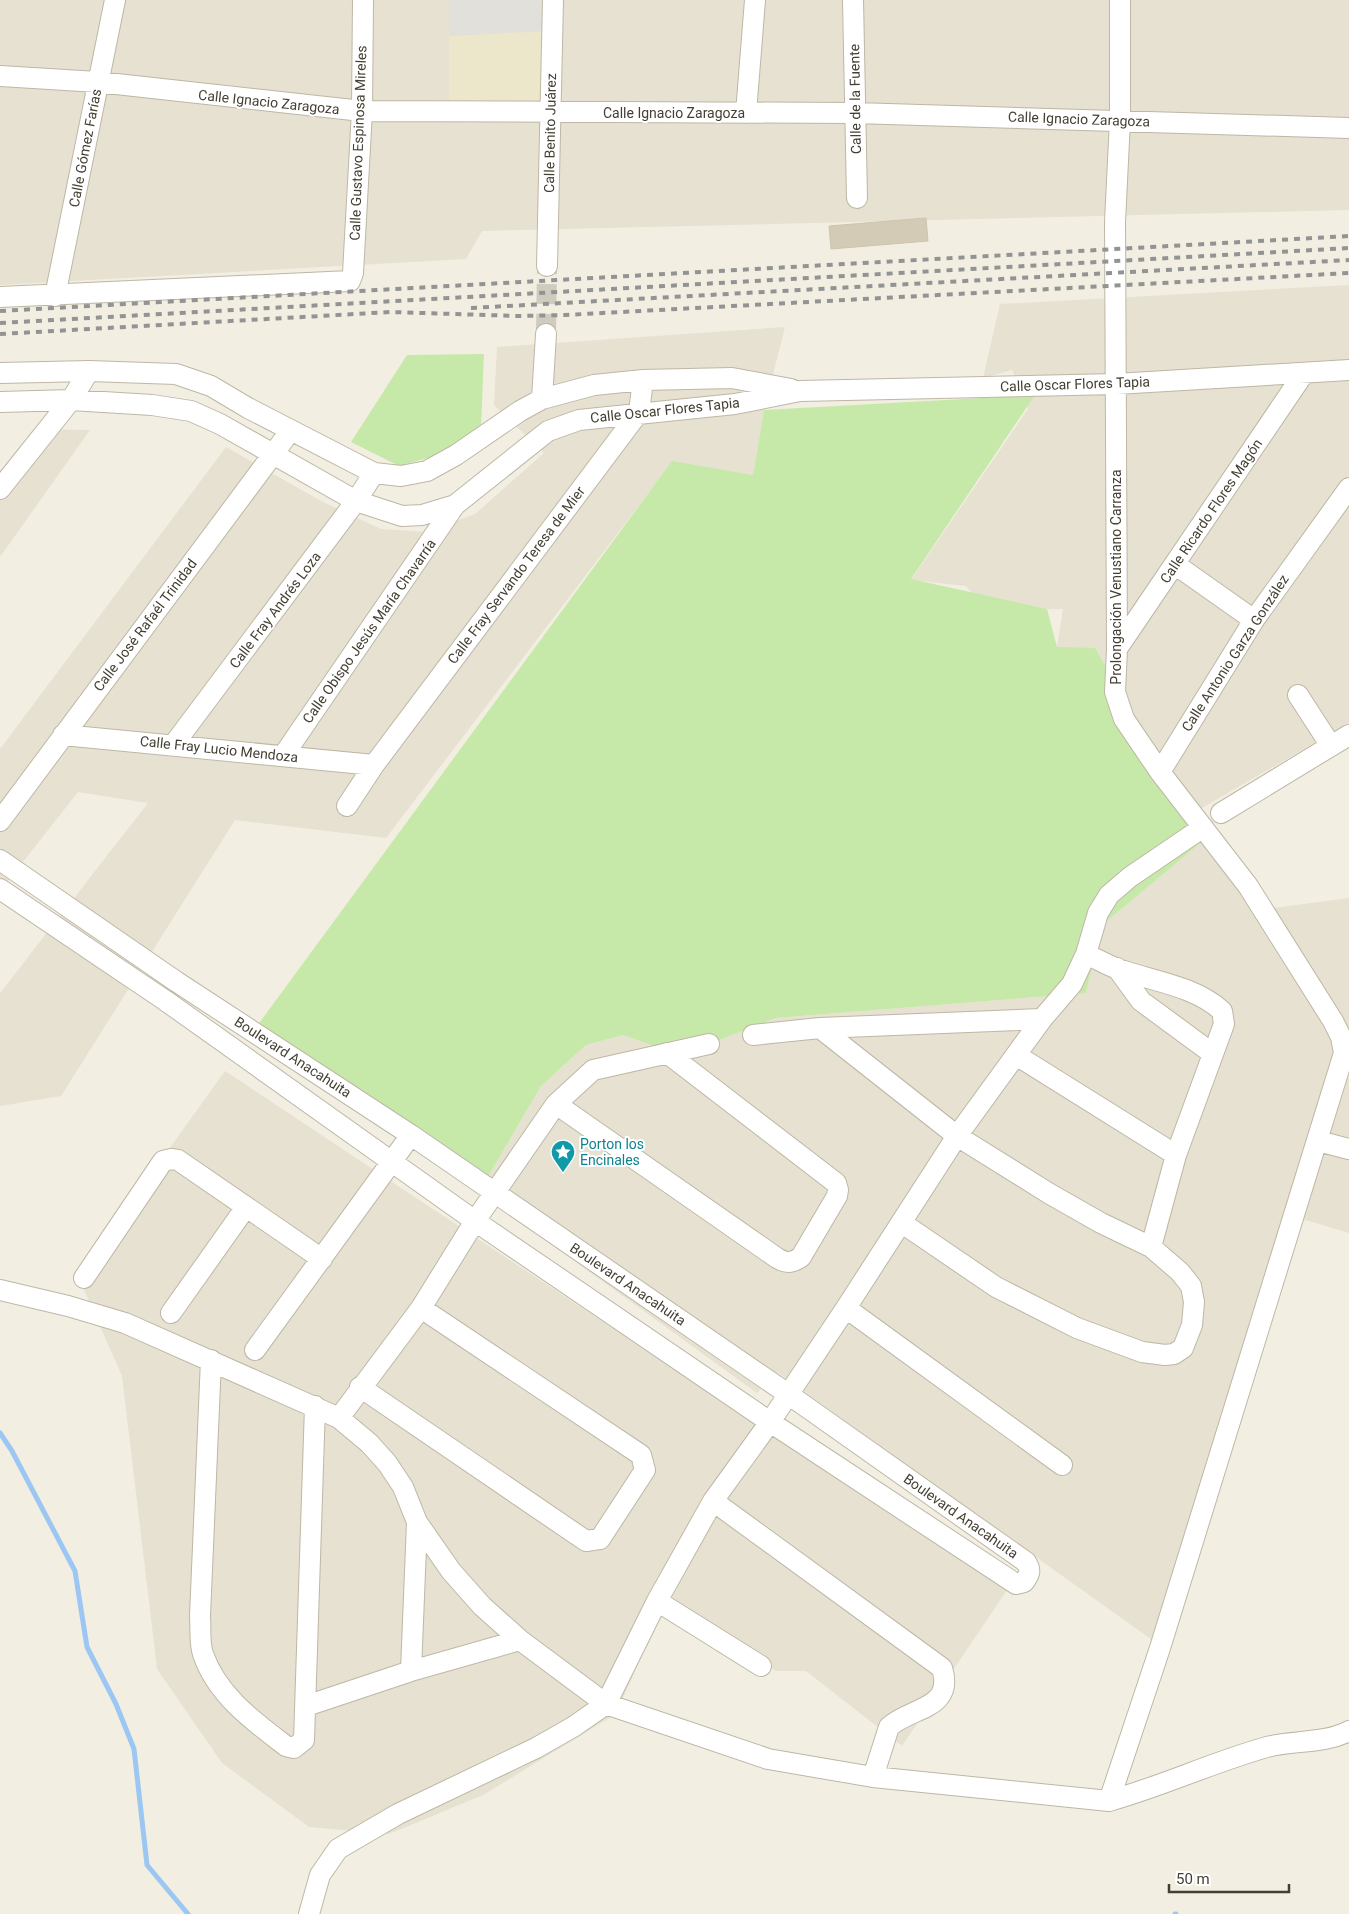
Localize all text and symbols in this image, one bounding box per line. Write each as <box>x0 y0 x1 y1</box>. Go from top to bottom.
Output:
street label: Calle de la Fuente <box>846 44 864 154</box>
street label: Calle Gustavo Espinosa Mireles <box>347 45 369 241</box>
street label: Calle Benito Juárez <box>541 73 559 193</box>
street label: Calle Gómez Farías <box>66 87 104 209</box>
street label: Calle Ignacio Zaragoza <box>198 87 340 117</box>
street label: Calle Ignacio Zaragoza <box>603 105 745 121</box>
street label: Calle Ignacio Zaragoza <box>1008 109 1150 129</box>
street label: Calle Oscar Flores Tapia <box>1000 373 1150 395</box>
street label: Calle Oscar Flores Tapia <box>590 394 740 426</box>
street label: Calle Ricardo Flores Magón <box>1157 436 1265 586</box>
street label: Prolongación Venustiano Carranza <box>1108 469 1124 685</box>
street label: Calle Fray Servando Teresa de Mier <box>444 483 588 667</box>
street label: Calle Obispo Jesús María Chavarría <box>299 536 439 726</box>
street label: Calle Fray Andrés Loza <box>226 549 324 671</box>
street label: Calle José Rafaél Trinidad <box>90 556 200 694</box>
street label: Calle Antonio Garza González <box>1178 572 1292 734</box>
street label: Calle Fray Lucio Mendoza <box>139 733 299 765</box>
street label: Boulevard Anacahuita <box>232 1013 354 1101</box>
place label: Porton los Encinales <box>580 1136 644 1168</box>
place icon: Porton los Encinales <box>550 1139 576 1173</box>
street label: Boulevard Anacahuita <box>567 1239 689 1329</box>
street label: Boulevard Anacahuita <box>901 1470 1021 1562</box>
scale bar <box>1169 1862 1289 1894</box>
text: 50 m <box>1176 1870 1210 1888</box>

